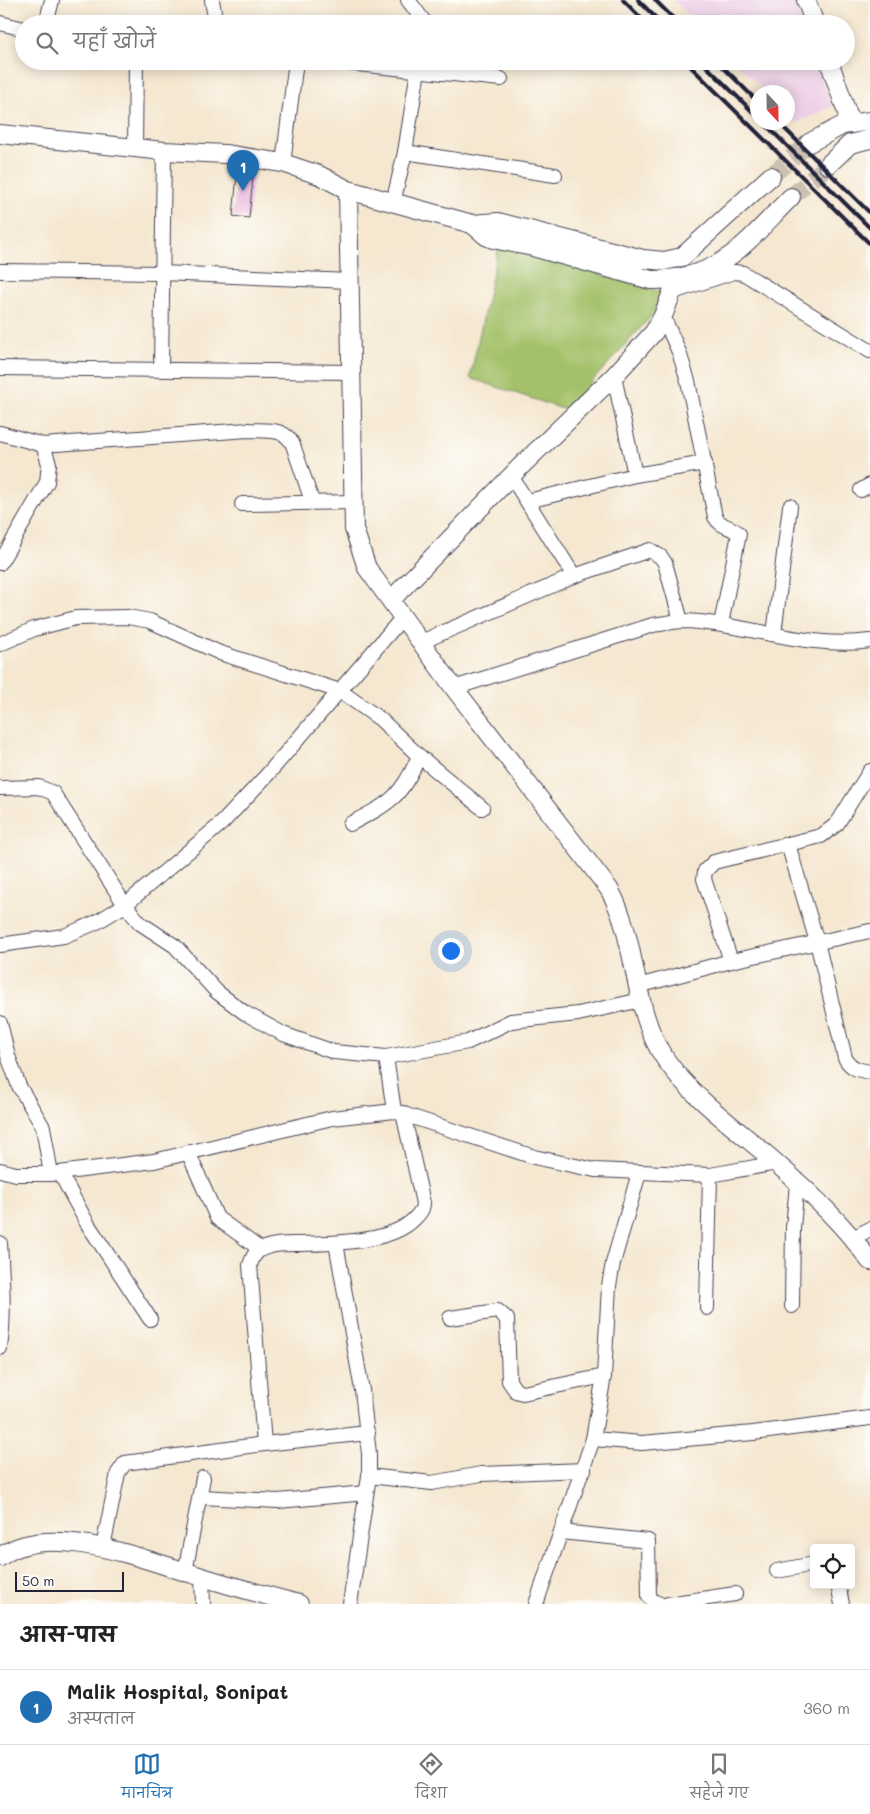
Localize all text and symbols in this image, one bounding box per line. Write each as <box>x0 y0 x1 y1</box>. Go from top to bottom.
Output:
search box <box>15 15 855 70</box>
text: यहाँ खोजें <box>73 28 156 53</box>
icon: search <box>33 29 61 57</box>
north arrow <box>750 85 795 130</box>
pin: 1 <box>227 150 259 191</box>
your location <box>438 938 464 964</box>
map controls <box>810 1544 855 1589</box>
button: locate <box>810 1544 855 1589</box>
scale bar <box>15 1569 124 1592</box>
text: 50 m <box>22 1571 54 1590</box>
text: आस-पास <box>20 1620 116 1647</box>
text: Malik Hospital, Sonipat <box>67 1679 288 1704</box>
text: 1 <box>32 1697 40 1718</box>
text: 360 m <box>803 1697 850 1718</box>
text: अस्पताल <box>67 1707 135 1728</box>
tab: मानचित्र <box>121 1750 173 1809</box>
tab: दिशा <box>415 1750 447 1809</box>
tab: सहेजे गए <box>690 1750 749 1809</box>

